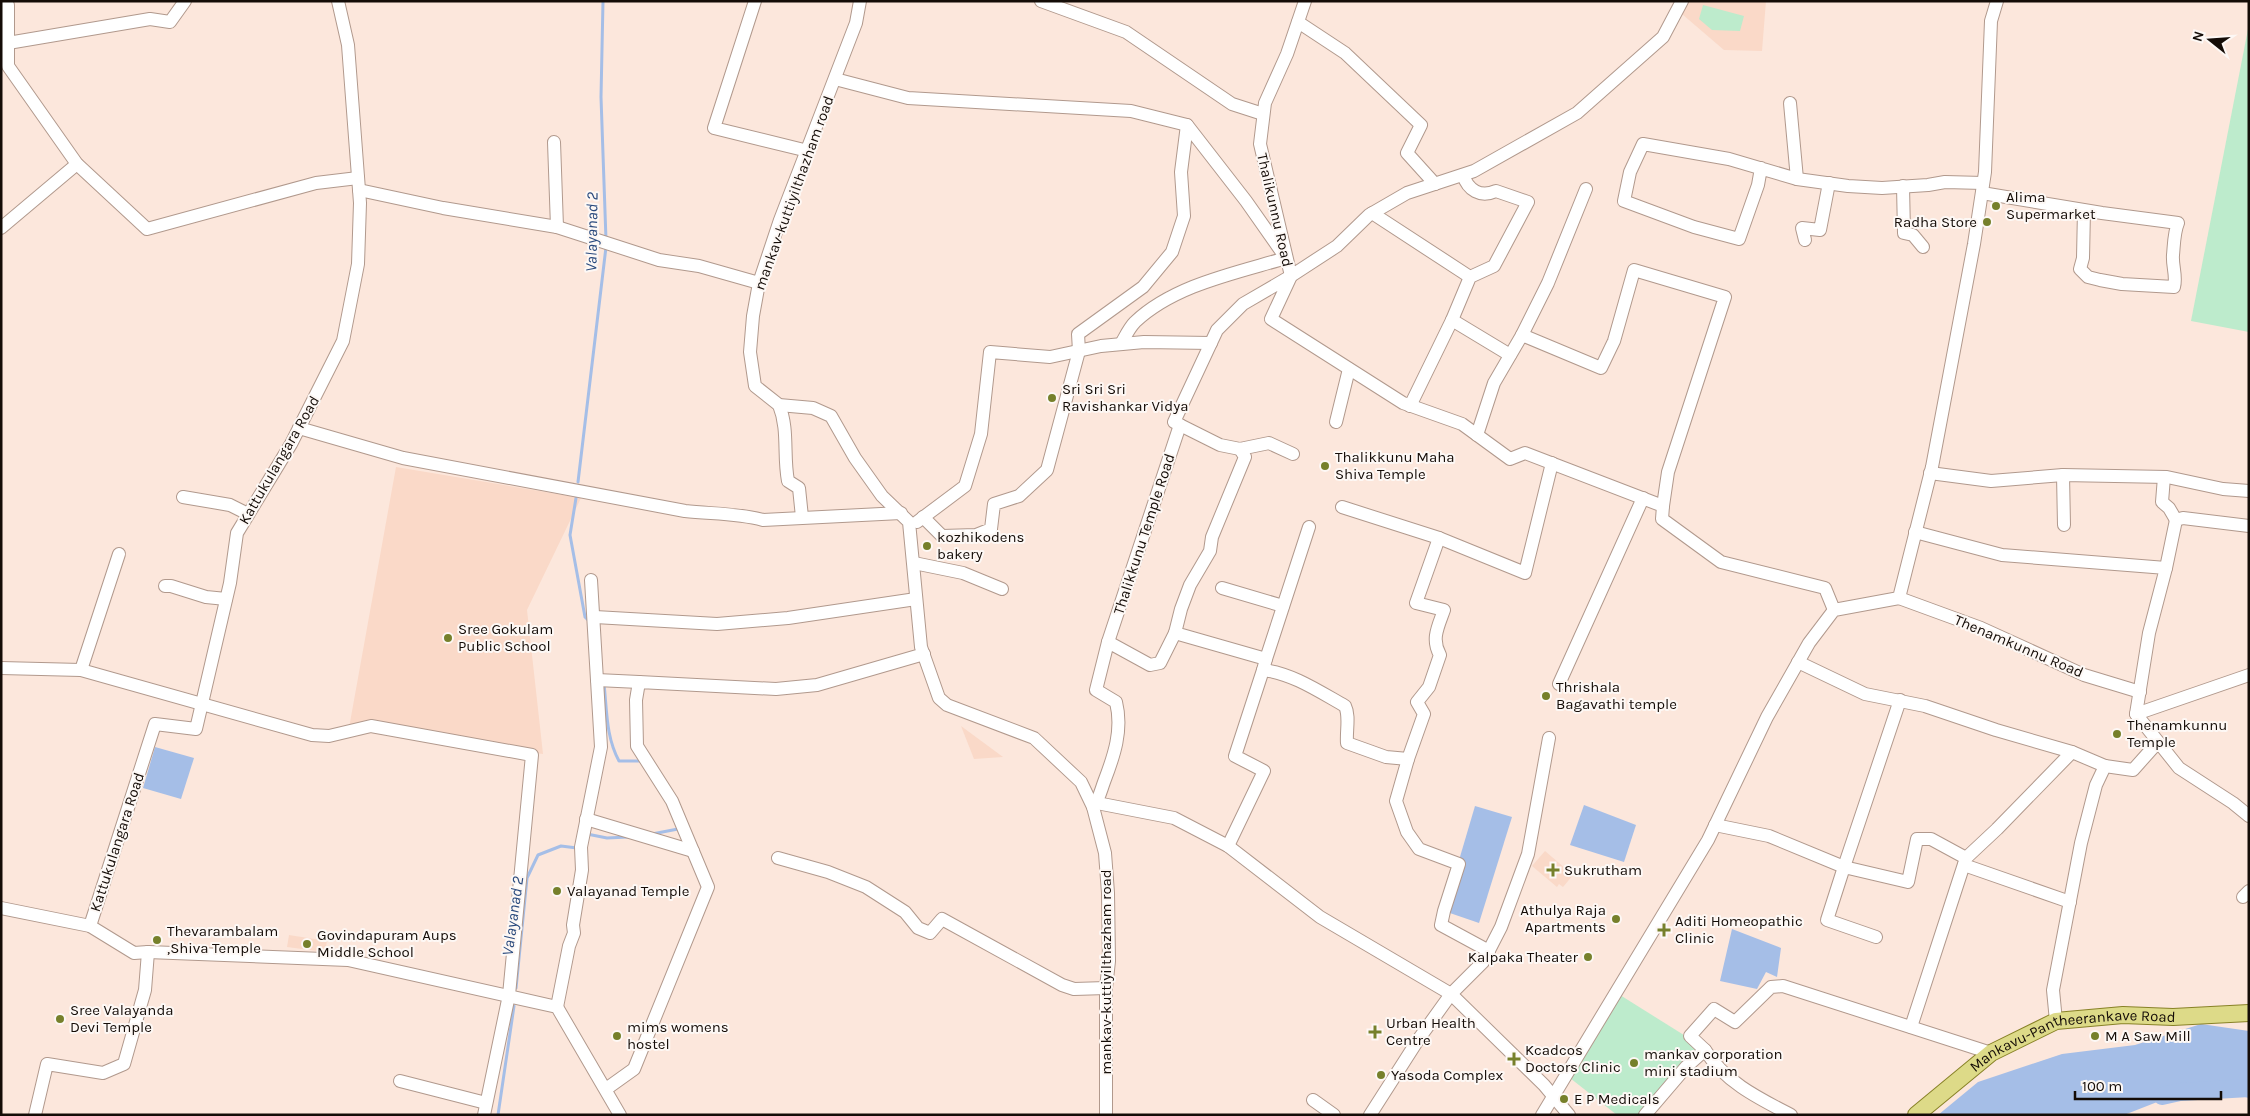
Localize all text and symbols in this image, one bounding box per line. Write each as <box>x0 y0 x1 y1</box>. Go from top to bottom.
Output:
north arrow <box>2185 15 2235 65</box>
text: N <box>2188 29 2208 44</box>
street label: mankav-kuttiyilthazham road <box>750 93 838 293</box>
street label: Thalikunnu Road <box>1253 151 1297 269</box>
place label: Alima Supermarket <box>2006 188 2096 223</box>
water label: Valayanad 2 <box>581 191 602 272</box>
marker: Alima Supermarket <box>1990 200 2002 212</box>
place label: Radha Store <box>1894 213 1977 231</box>
marker: Radha Store <box>1981 216 1993 228</box>
place label: Sri Sri Sri Ravishankar Vidya <box>1062 380 1188 415</box>
marker: Sri Sri Sri Ravishankar Vidya <box>1046 392 1058 404</box>
street label: Kattukulangara Road <box>235 393 323 527</box>
place label: Thalikkunu Maha Shiva Temple <box>1335 448 1454 483</box>
street label: Thalikkunu Temple Road <box>1109 451 1179 617</box>
marker: Thalikkunu Maha Shiva Temple <box>1319 460 1331 472</box>
place label: kozhikodens bakery <box>937 528 1024 563</box>
marker: kozhikodens bakery <box>921 540 933 552</box>
street label: Thenamkunnu Road <box>1952 611 2086 681</box>
place label: Sree Gokulam Public School <box>458 620 553 655</box>
marker: Sree Gokulam Public School <box>442 632 454 644</box>
place label: Thrishala Bagavathi temple <box>1556 678 1677 713</box>
marker: Thrishala Bagavathi temple <box>1540 690 1552 702</box>
place label: Thenamkunnu Temple <box>2127 716 2227 751</box>
marker: Thenamkunnu Temple <box>2111 728 2123 740</box>
street label: Kattukulangara Road <box>86 770 148 914</box>
place label: Sukrutham <box>1564 861 1642 879</box>
marker: Sukrutham <box>1546 863 1560 877</box>
street label: mankav-kuttiyilthazham road <box>1097 869 1115 1075</box>
water label: Valayanad 2 <box>498 875 528 957</box>
place label: Valayanad Temple <box>567 882 689 900</box>
marker: Valayanad Temple <box>551 885 563 897</box>
place label: Athulya Raja Apartments <box>1520 901 1606 936</box>
place label: Aditi Homeopathic Clinic <box>1675 912 1803 947</box>
marker: Athulya Raja Apartments <box>1610 913 1622 925</box>
place label: Thevarambalam ,Shiva Temple <box>167 922 278 957</box>
marker: Aditi Homeopathic Clinic <box>1657 923 1671 937</box>
place label: Govindapuram Aups Middle School <box>317 926 457 961</box>
marker: Thevarambalam ,Shiva Temple <box>151 934 163 946</box>
marker: Govindapuram Aups Middle School <box>301 938 313 950</box>
place label: Kalpaka Theater <box>1468 948 1579 966</box>
marker: Kalpaka Theater <box>1582 951 1594 963</box>
place label: Sree Valayanda Devi Temple <box>70 1001 174 1036</box>
street label: Mankavu-Pantheerankave Road <box>1966 1006 2176 1076</box>
marker: Sree Valayanda Devi Temple <box>54 1013 66 1025</box>
place label: Urban Health Centre <box>1386 1014 1476 1049</box>
place label: mims womens hostel <box>627 1018 729 1053</box>
marker: Urban Health Centre <box>1368 1025 1382 1039</box>
place label: M A Saw Mill <box>2105 1027 2191 1045</box>
marker: mims womens hostel <box>611 1030 623 1042</box>
marker: M A Saw Mill <box>2089 1030 2101 1042</box>
place label: Kcadcos Doctors Clinic <box>1525 1041 1621 1076</box>
place label: mankav corporation mini stadium <box>1644 1045 1783 1080</box>
marker: Kcadcos Doctors Clinic <box>1507 1052 1521 1066</box>
marker: mankav corporation mini stadium <box>1628 1057 1640 1069</box>
place label: Yasoda Complex <box>1391 1066 1503 1084</box>
scale bar <box>2075 1068 2221 1100</box>
marker: Yasoda Complex <box>1375 1069 1387 1081</box>
text: 100 m <box>2082 1077 2122 1095</box>
place label: E P Medicals <box>1574 1090 1660 1108</box>
marker: E P Medicals <box>1558 1093 1570 1105</box>

